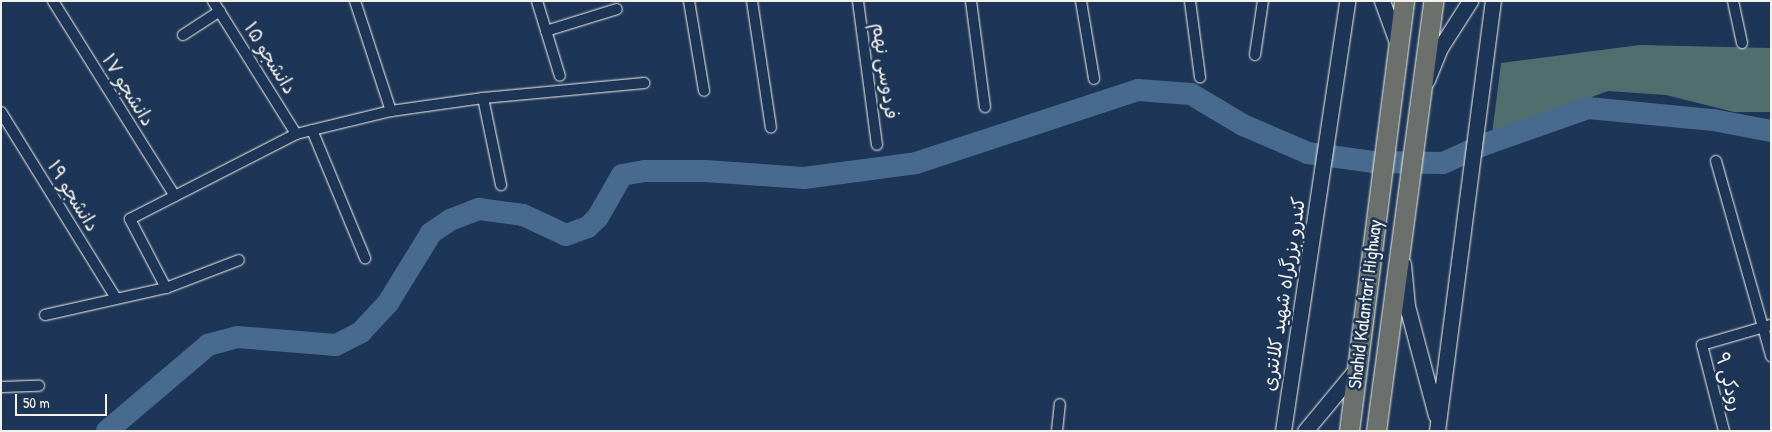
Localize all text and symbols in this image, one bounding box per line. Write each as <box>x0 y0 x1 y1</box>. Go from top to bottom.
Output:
street label: دانشجو ۱۵ <box>239 18 301 98</box>
street label: فردوسی نهم <box>867 21 903 121</box>
street label: دانشجو ۱۷ <box>97 50 159 130</box>
street label: دانشجو ۱۹ <box>42 156 104 236</box>
street label: کندرو بزرگراه شهید کلانتری <box>1257 195 1311 393</box>
street label: Shahid Kalantari Highway <box>1343 218 1387 390</box>
street label: رودکی ۹ <box>1711 350 1747 414</box>
scale bar <box>18 384 110 416</box>
text: 50 m <box>23 392 50 413</box>

